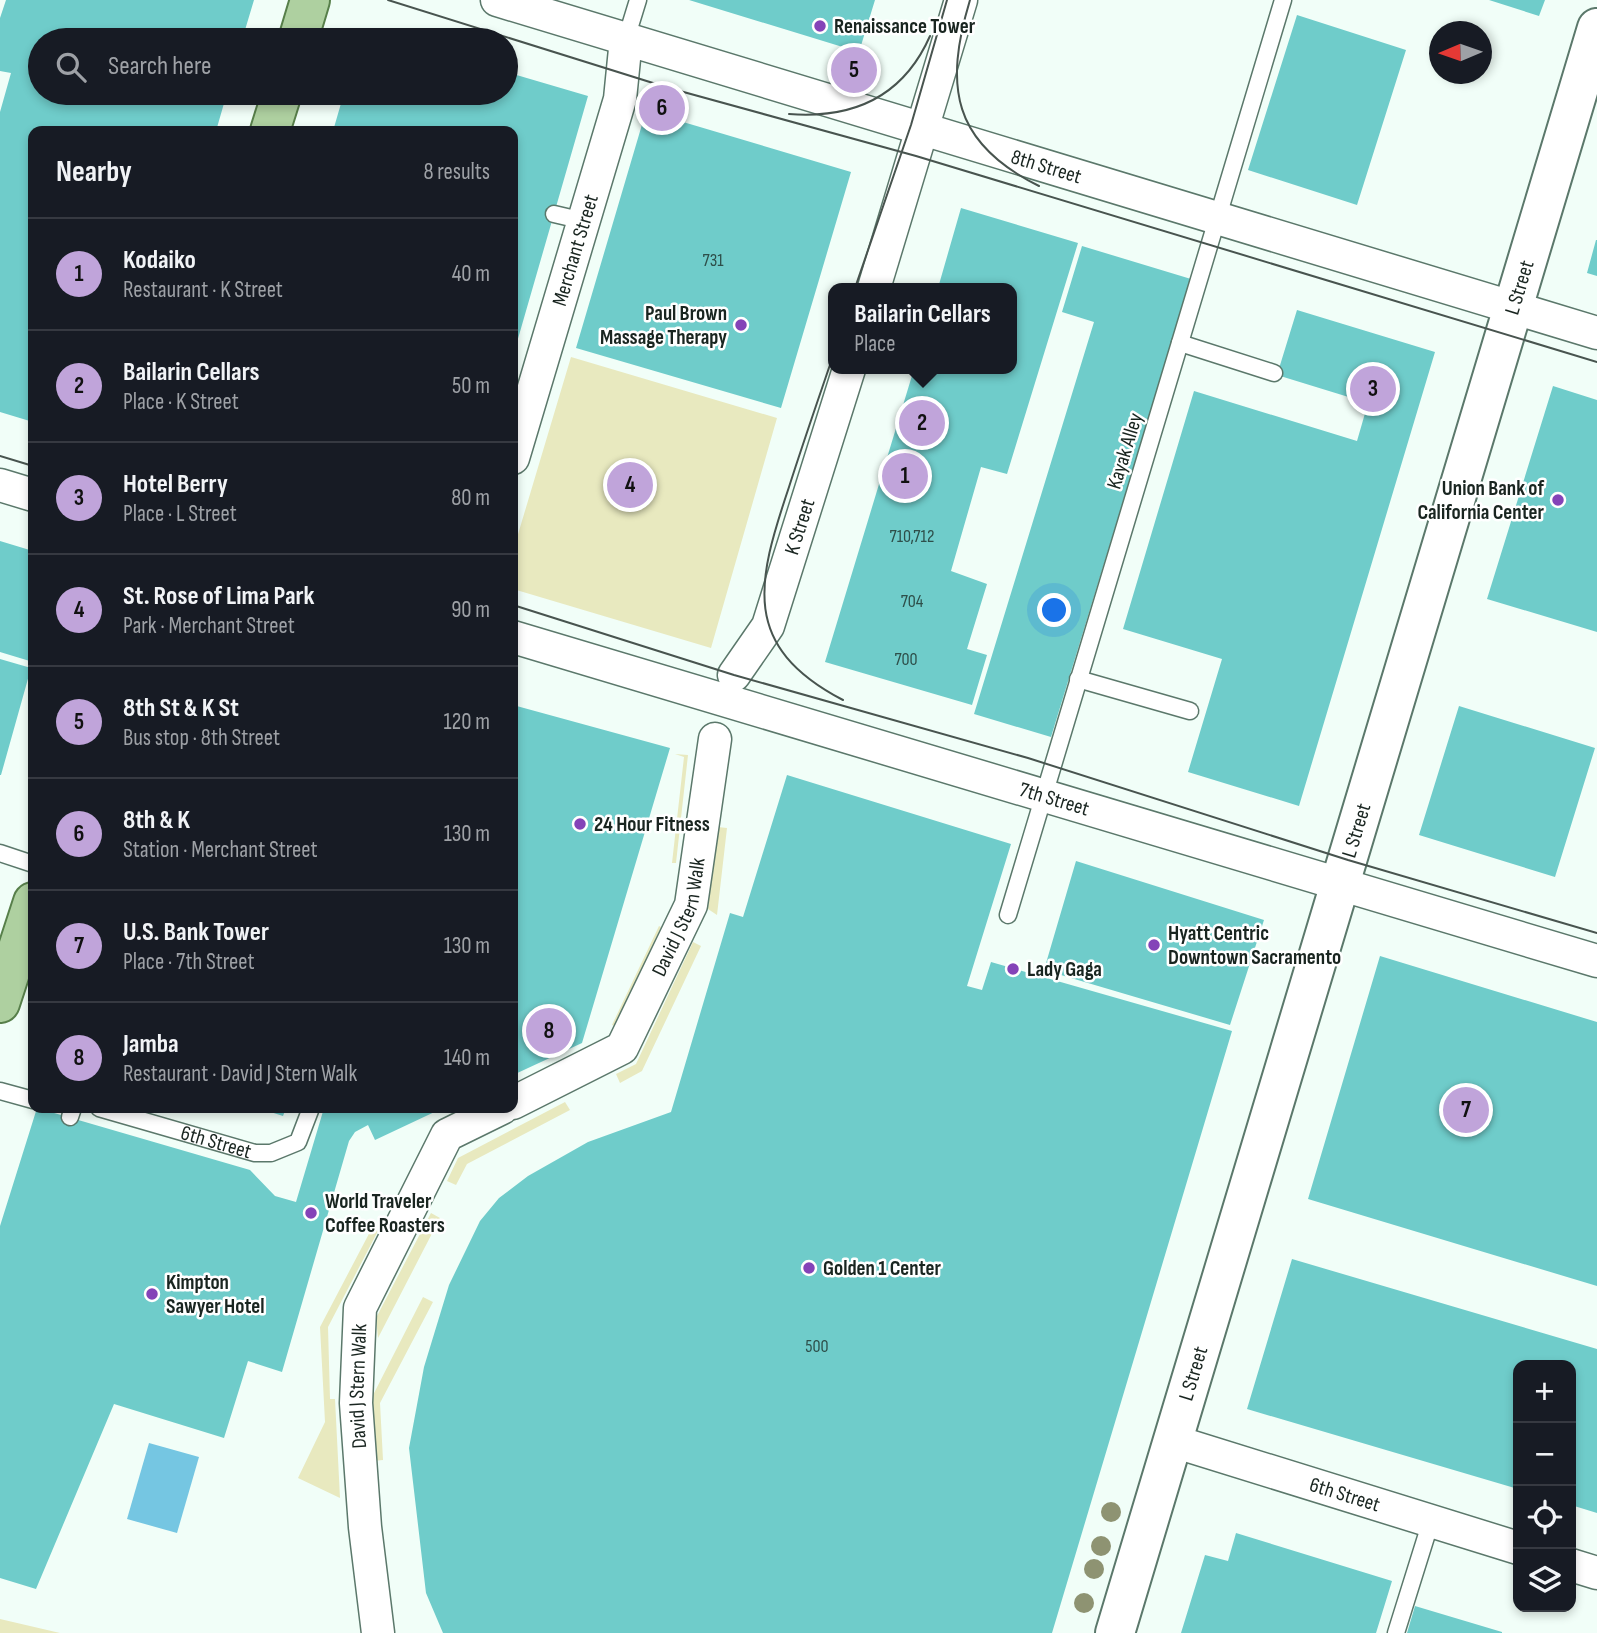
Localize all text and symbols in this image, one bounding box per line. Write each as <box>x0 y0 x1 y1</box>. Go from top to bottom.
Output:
place label: Renaissance Tower <box>834 14 976 39</box>
marker: Renaissance Tower <box>812 18 828 34</box>
north arrow <box>1429 21 1492 84</box>
search box <box>28 28 518 105</box>
pin: 5 <box>831 44 877 96</box>
icon: search <box>52 48 90 86</box>
text: Search here <box>108 51 211 82</box>
pin: 6 <box>639 82 685 134</box>
street label: 8th Street <box>1008 144 1085 189</box>
text: Nearby <box>56 154 132 190</box>
text: 8 results <box>424 158 490 186</box>
street label: Merchant Street <box>547 191 603 309</box>
text: Kodaiko <box>123 245 196 276</box>
house number: 731 <box>702 250 724 271</box>
street label: L Street <box>1499 257 1539 318</box>
text: 1 <box>74 260 84 288</box>
text: 40 m <box>452 260 490 288</box>
text: Restaurant · K Street <box>123 276 283 304</box>
popup <box>828 283 1017 374</box>
text: Bailarin Cellars <box>854 299 991 330</box>
place label: Paul Brown Massage Therapy <box>600 301 727 350</box>
marker: Paul Brown Massage Therapy <box>733 317 749 333</box>
text: Place <box>854 330 895 358</box>
text: Bailarin Cellars <box>123 357 260 388</box>
pin: 3 <box>1350 363 1396 415</box>
text: 2 <box>74 372 84 400</box>
text: 50 m <box>452 372 490 400</box>
text: Place · K Street <box>123 388 239 416</box>
pin: 2 <box>899 397 945 449</box>
street label: Kayak Alley <box>1102 410 1148 492</box>
pin: 1 <box>882 450 928 502</box>
pin: 4 <box>607 459 653 511</box>
text: Hotel Berry <box>123 469 228 500</box>
place label: Union Bank of California Center <box>1417 476 1545 525</box>
text: 3 <box>74 484 84 512</box>
text: 80 m <box>451 484 490 512</box>
marker: Union Bank of California Center <box>1550 492 1566 508</box>
street label: K Street <box>779 495 820 558</box>
text: Place · L Street <box>123 500 237 528</box>
house number: 710,712 <box>889 526 935 547</box>
text: St. Rose of Lima Park <box>123 581 315 612</box>
house number: 704 <box>901 591 924 612</box>
your location <box>1037 593 1071 627</box>
text: 4 <box>74 596 84 624</box>
text: 90 m <box>451 596 490 624</box>
text: Park · Merchant Street <box>123 612 295 640</box>
house number: 700 <box>894 649 918 670</box>
text: 8th St & K St <box>123 693 239 724</box>
text: 5 <box>74 708 84 736</box>
text: 120 m <box>444 708 490 736</box>
text: Bus stop · 8th Street <box>123 724 280 752</box>
street label: 7th Street <box>1016 777 1092 821</box>
street label: L Street <box>1336 800 1376 861</box>
text: 8th & K <box>123 805 190 836</box>
place label: 24 Hour Fitness <box>594 812 710 837</box>
marker: 24 Hour Fitness <box>572 816 588 832</box>
text: 6 <box>74 820 84 848</box>
text: 130 m <box>444 820 490 848</box>
text: Station · Merchant Street <box>123 836 317 864</box>
street label: David J Stern Walk <box>646 856 710 980</box>
text: U.S. Bank Tower <box>123 917 269 948</box>
place label: Hyatt Centric Downtown Sacramento <box>1168 921 1341 970</box>
text: 7 <box>74 932 84 960</box>
text: 130 m <box>444 932 490 960</box>
marker: Hyatt Centric Downtown Sacramento <box>1146 937 1162 953</box>
text: Place · 7th Street <box>123 948 255 976</box>
place label: Lady Gaga <box>1027 957 1102 982</box>
marker: Lady Gaga <box>1005 961 1021 977</box>
pin: 8 <box>526 1005 572 1057</box>
text: Jamba <box>123 1029 179 1060</box>
text: 8 <box>74 1044 84 1072</box>
text: 140 m <box>444 1044 490 1072</box>
text: Restaurant · David J Stern Walk <box>123 1060 357 1088</box>
pin: 7 <box>1443 1084 1489 1136</box>
street label: 6th Street <box>178 1120 254 1164</box>
place label: World Traveler Coffee Roasters <box>325 1189 445 1238</box>
marker: World Traveler Coffee Roasters <box>303 1205 319 1221</box>
place label: Golden 1 Center <box>823 1256 942 1281</box>
marker: Golden 1 Center <box>801 1260 817 1276</box>
place label: Kimpton Sawyer Hotel <box>166 1270 264 1319</box>
marker: Kimpton Sawyer Hotel <box>144 1286 160 1302</box>
street label: David J Stern Walk <box>343 1323 372 1449</box>
house number: 500 <box>805 1336 829 1357</box>
street label: L Street <box>1173 1343 1213 1404</box>
map controls <box>1513 1360 1576 1612</box>
button: + <box>1513 1360 1576 1423</box>
button: − <box>1513 1423 1576 1486</box>
street label: 6th Street <box>1307 1472 1383 1517</box>
button: locate <box>1513 1486 1576 1549</box>
button: layers <box>1513 1549 1576 1612</box>

